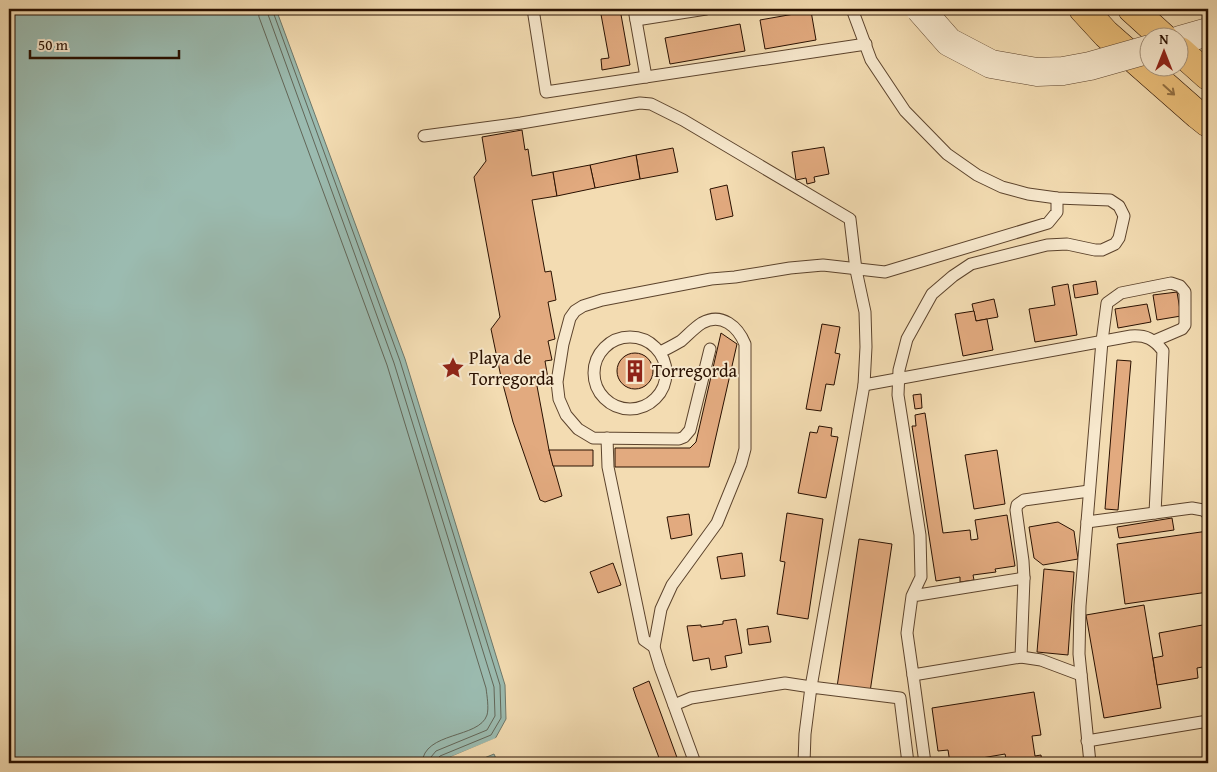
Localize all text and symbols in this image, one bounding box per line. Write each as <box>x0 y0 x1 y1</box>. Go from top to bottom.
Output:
scale bar <box>30 28 179 60</box>
north arrow <box>1140 28 1190 78</box>
text: N <box>1159 29 1169 49</box>
text: 50 m <box>38 34 69 55</box>
one-way arrow <box>1163 84 1176 96</box>
place label: Playa de Torregorda <box>469 344 555 392</box>
place icon: Playa de Torregorda <box>440 355 466 381</box>
place label: Torregorda <box>652 357 738 384</box>
building icon: Torregorda <box>622 358 648 384</box>

